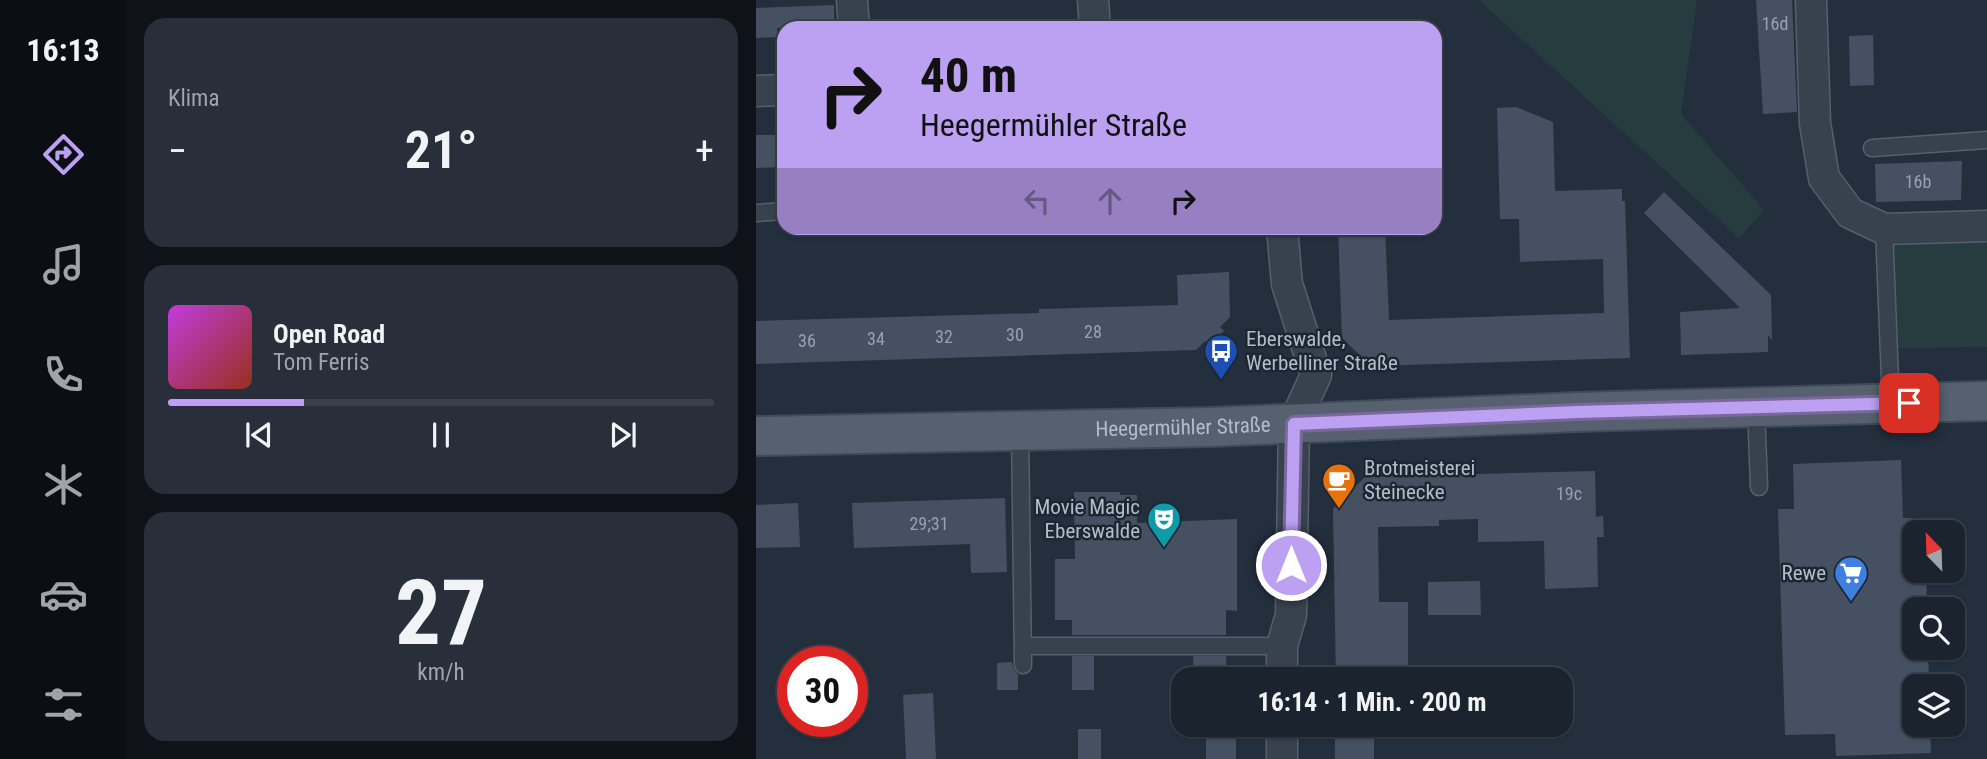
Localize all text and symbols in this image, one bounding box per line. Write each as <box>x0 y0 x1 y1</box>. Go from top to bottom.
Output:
house number: 16d <box>1762 13 1788 34</box>
text: 16:13 <box>26 31 100 69</box>
text: 40 m <box>920 47 1017 104</box>
icon: right <box>805 49 896 140</box>
text: Klima <box>168 85 219 112</box>
text: Heegermühler Straße <box>920 106 1187 144</box>
text: 21° <box>405 120 477 181</box>
text: − <box>168 129 187 173</box>
text: + <box>695 129 714 173</box>
icon: directions <box>39 130 88 179</box>
house number: 16b <box>1905 171 1931 192</box>
icon: left <box>1018 182 1056 220</box>
icon: ahead <box>1091 182 1129 220</box>
icon: right <box>1164 182 1202 220</box>
icon: music <box>39 240 88 289</box>
text: Open Road <box>273 319 385 349</box>
house number: 28 <box>1084 321 1102 342</box>
house number: 30 <box>1006 324 1024 345</box>
house number: 32 <box>935 326 953 347</box>
place label: Eberswalde, Werbelliner Straße <box>1246 327 1398 375</box>
house number: 34 <box>867 328 885 349</box>
house number: 36 <box>798 330 816 351</box>
bus stop icon: Eberswalde, Werbelliner Straße <box>1202 332 1240 381</box>
text: Tom Ferris <box>273 349 369 376</box>
icon: phone <box>39 350 88 399</box>
pin <box>1879 373 1939 433</box>
icon: arrive <box>1890 384 1928 422</box>
street label: Heegermühler Straße <box>1095 413 1271 441</box>
icon: previous <box>240 416 278 454</box>
icon: pause <box>422 416 460 454</box>
icon: next <box>604 416 642 454</box>
place label: Brotmeisterei Steinecke <box>1364 456 1475 504</box>
icon: climate <box>39 460 88 509</box>
cafe icon: Brotmeisterei Steinecke <box>1320 461 1358 510</box>
house number: 19c <box>1556 483 1582 504</box>
place label: Movie Magic Eberswalde <box>1034 495 1140 543</box>
theatre icon: Movie Magic Eberswalde <box>1145 500 1183 549</box>
house number: 29;31 <box>909 513 949 534</box>
north arrow <box>1902 520 1965 583</box>
map controls <box>1902 520 1965 737</box>
position arrow <box>1254 528 1328 602</box>
supermarket icon: Rewe <box>1832 554 1870 603</box>
text: 27 <box>395 560 487 666</box>
place label: Rewe <box>1782 561 1826 585</box>
icon: car <box>39 570 88 619</box>
button: search <box>1902 597 1965 660</box>
speed limit sign: 30 <box>777 646 868 737</box>
text: km/h <box>417 659 465 686</box>
button: layers <box>1902 674 1965 737</box>
icon: filters <box>39 680 88 729</box>
text: 16:14 · 1 Min. · 200 m <box>1258 687 1486 717</box>

